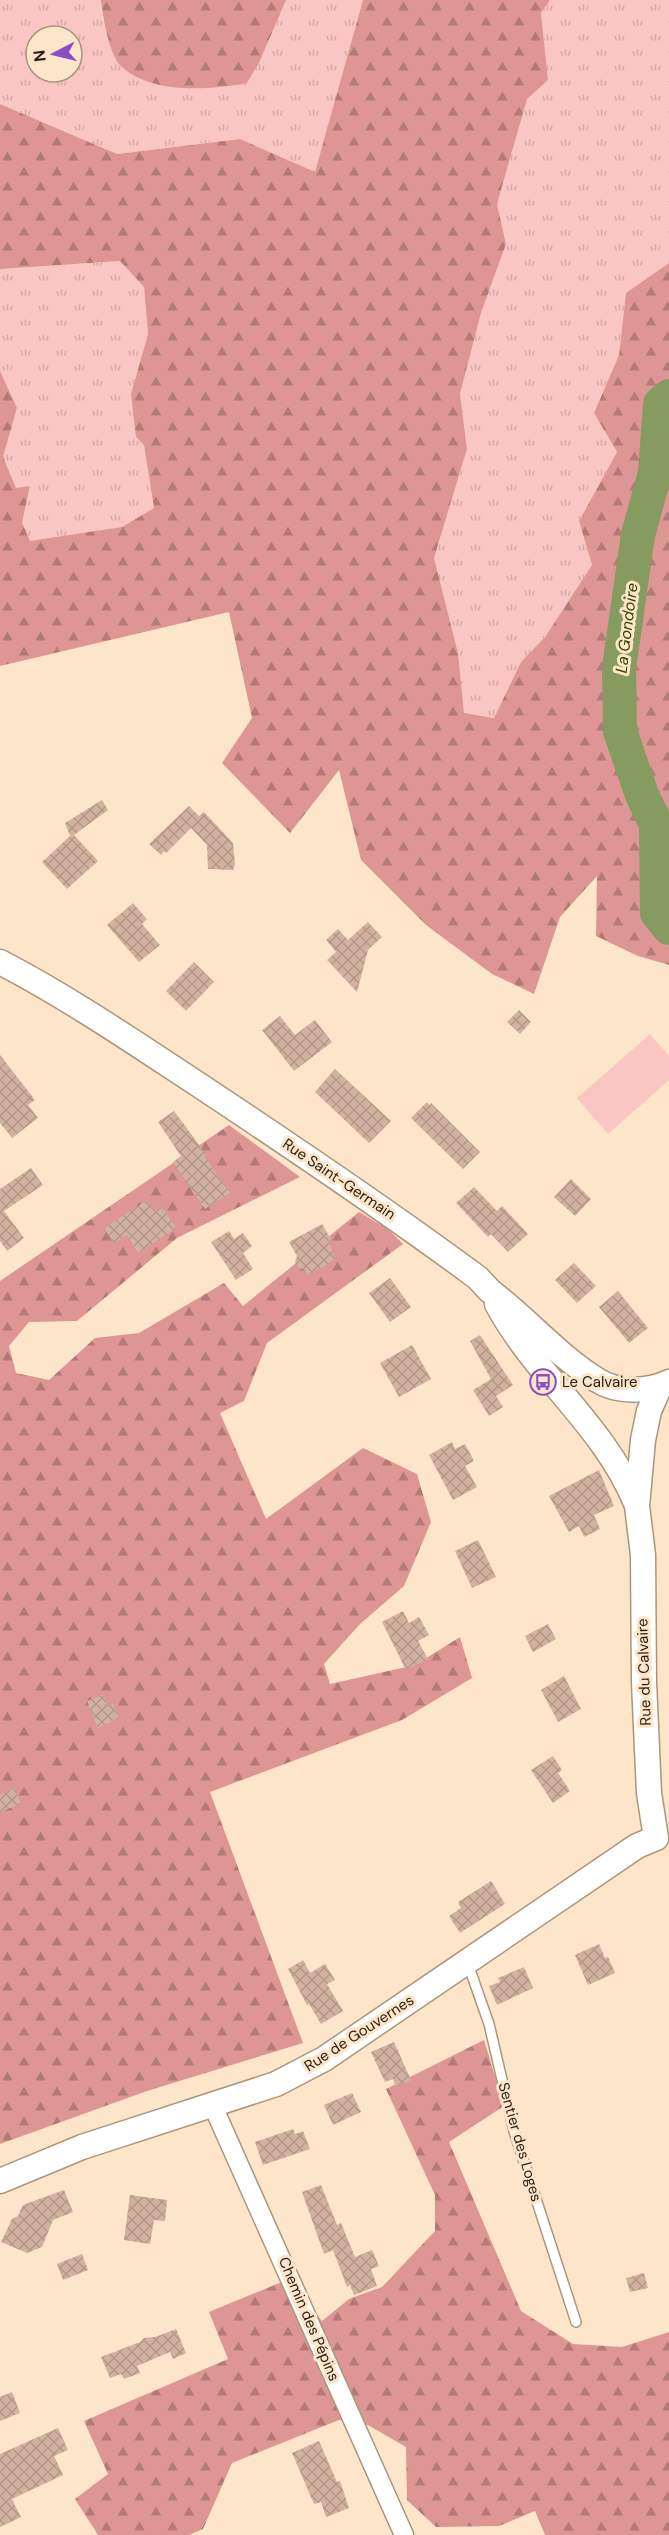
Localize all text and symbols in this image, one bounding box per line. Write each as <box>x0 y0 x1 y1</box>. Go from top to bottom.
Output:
north arrow <box>24 24 84 84</box>
text: N <box>28 49 51 63</box>
water label: La Gondoire <box>611 582 642 674</box>
street label: Rue Saint-Germain <box>279 1134 399 1224</box>
bus stop icon: Le Calvaire <box>528 1367 558 1397</box>
place label: Le Calvaire <box>562 1372 637 1392</box>
street label: Rue du Calvaire <box>632 1618 656 1726</box>
street label: Rue de Gouvernes <box>300 1990 418 2076</box>
street label: Sentier des Loges <box>493 2080 547 2204</box>
street label: Chemin des Pépins <box>274 2254 344 2384</box>

